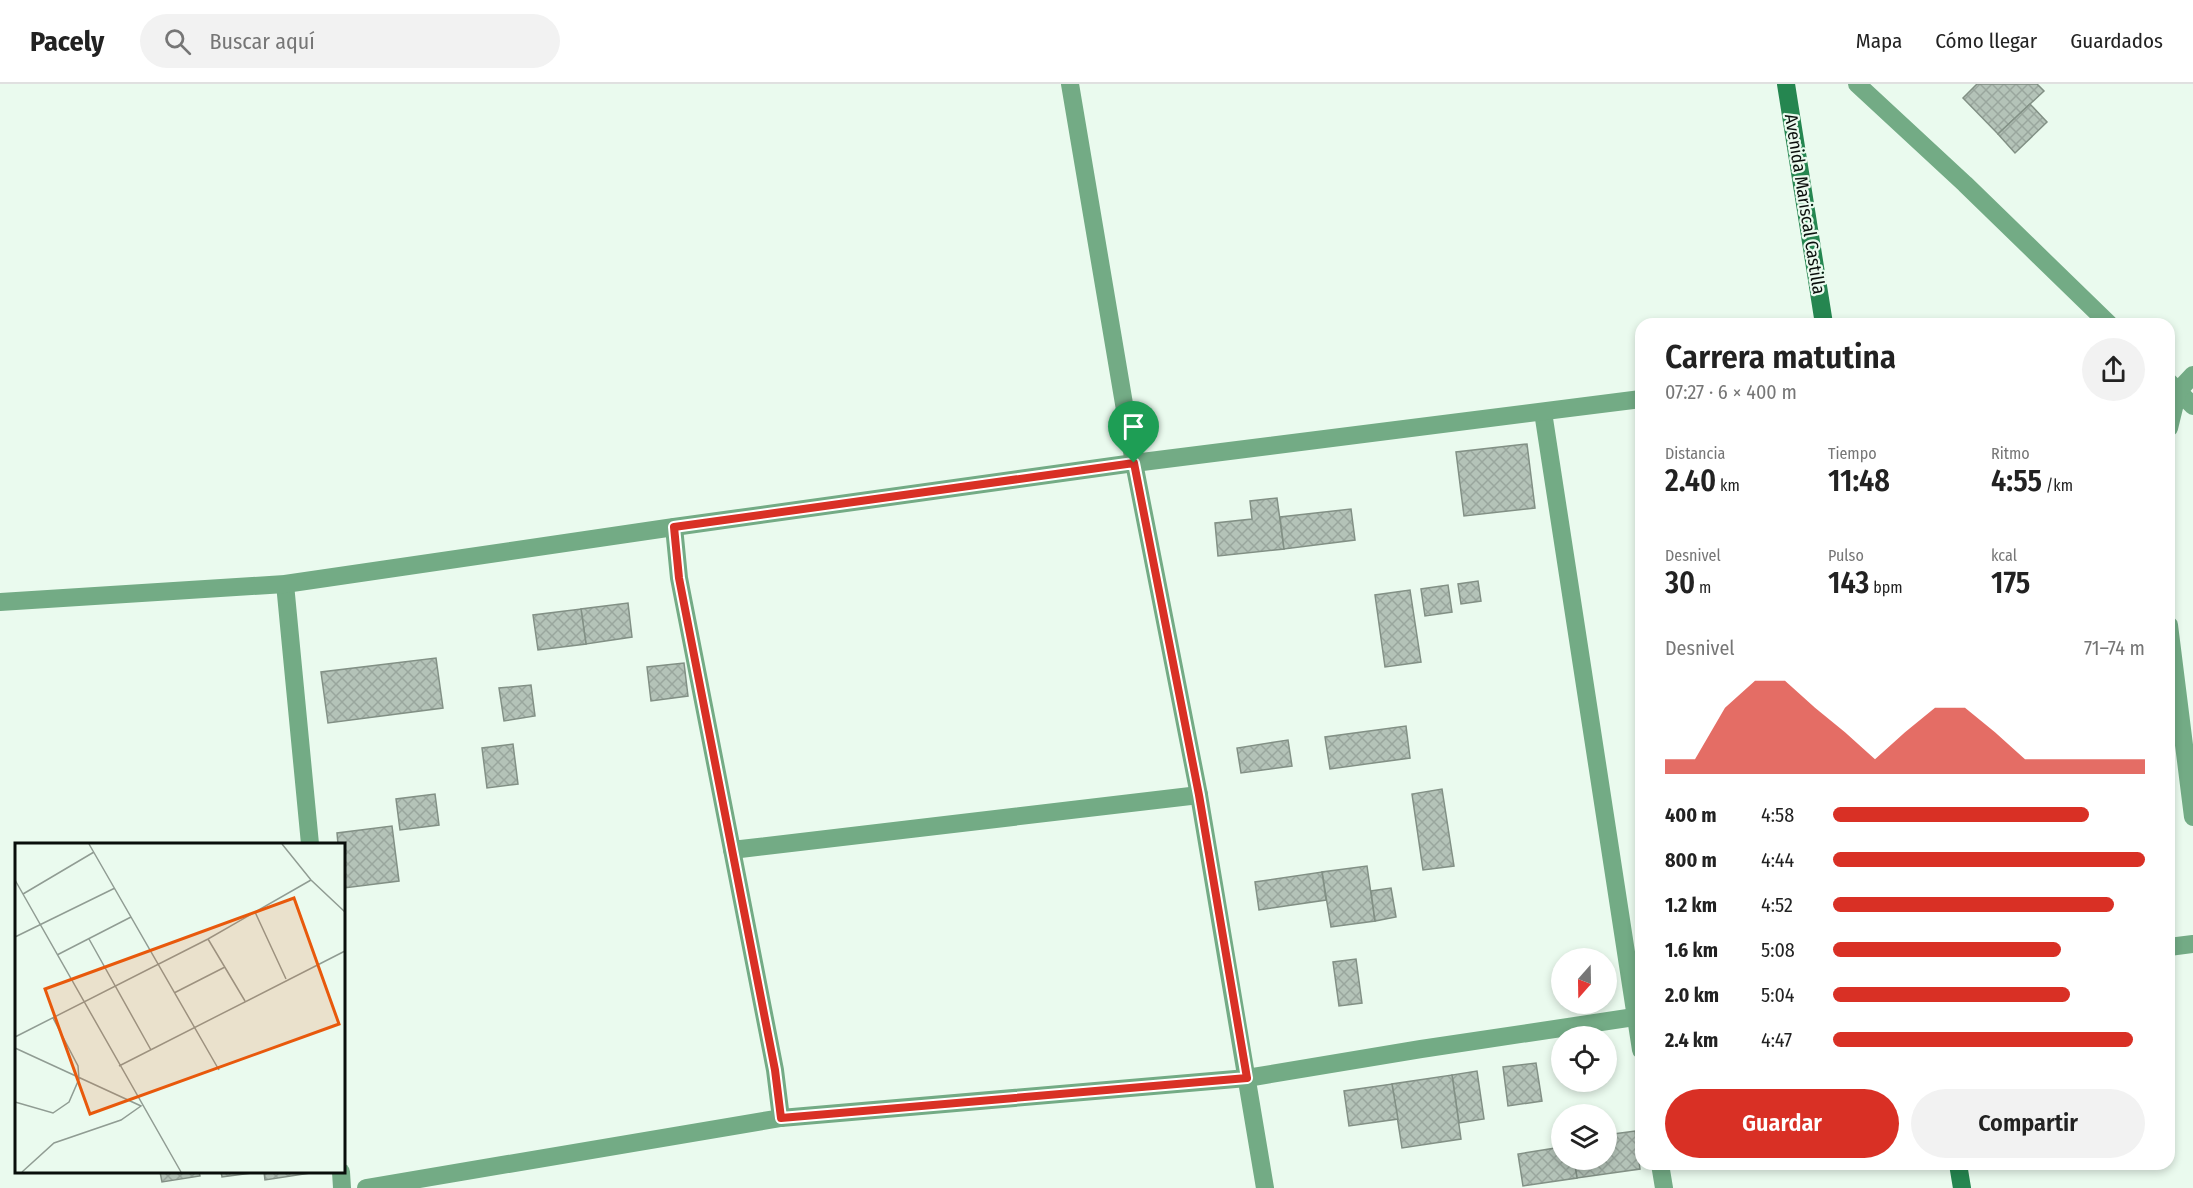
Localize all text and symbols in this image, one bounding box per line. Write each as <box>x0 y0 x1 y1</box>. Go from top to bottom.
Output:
search box <box>140 14 560 68</box>
text: Pacely <box>30 25 104 58</box>
icon: search <box>161 25 194 58</box>
text: Buscar aquí <box>209 28 315 55</box>
text: Mapa <box>1856 28 1902 54</box>
text: Cómo llegar <box>1935 28 2037 54</box>
text: Guardados <box>2070 28 2163 54</box>
street label: Avenida Mariscal Castilla <box>1780 112 1830 296</box>
text: Carrera matutina <box>1665 337 1896 377</box>
button: share <box>2082 338 2145 401</box>
text: 07:27 · 6 × 400 m <box>1665 380 1797 404</box>
pin <box>1108 401 1159 463</box>
icon: arrive <box>1117 410 1150 443</box>
text: Distancia <box>1665 444 1725 463</box>
text: Tiempo <box>1828 444 1877 463</box>
text: Ritmo <box>1991 444 2030 463</box>
text: 2.40 <box>1665 463 1716 499</box>
text: 11:48 <box>1828 463 1890 499</box>
text: 4:55 <box>1991 463 2042 499</box>
text: km <box>1716 476 1740 495</box>
text: /km <box>2042 476 2073 495</box>
text: Desnivel <box>1665 546 1721 565</box>
text: Pulso <box>1828 546 1864 565</box>
text: kcal <box>1991 546 2017 565</box>
text: 30 <box>1665 565 1695 601</box>
text: 143 <box>1828 565 1869 601</box>
text: 175 <box>1991 565 2030 601</box>
text: m <box>1695 578 1711 597</box>
text: bpm <box>1869 578 1902 597</box>
text: Desnivel <box>1665 636 1735 660</box>
text: 71–74 m <box>2084 636 2145 660</box>
text: 400 m <box>1665 803 1717 827</box>
text: 4:58 <box>1761 803 1794 827</box>
inset map <box>15 843 345 1173</box>
text: 800 m <box>1665 848 1717 872</box>
text: 4:44 <box>1761 848 1794 872</box>
text: 1.2 km <box>1665 893 1717 917</box>
text: 4:52 <box>1761 893 1793 917</box>
text: 1.6 km <box>1665 938 1718 962</box>
text: 5:08 <box>1761 938 1795 962</box>
north arrow <box>1551 948 1617 1014</box>
map controls <box>1551 948 1617 1170</box>
text: 2.0 km <box>1665 983 1719 1007</box>
text: 5:04 <box>1761 983 1795 1007</box>
button: locate <box>1551 1026 1617 1092</box>
text: 2.4 km <box>1665 1028 1718 1052</box>
text: 4:47 <box>1761 1028 1792 1052</box>
button: Guardar <box>1665 1089 1899 1158</box>
button: Compartir <box>1911 1089 2145 1158</box>
button: layers <box>1551 1104 1617 1170</box>

